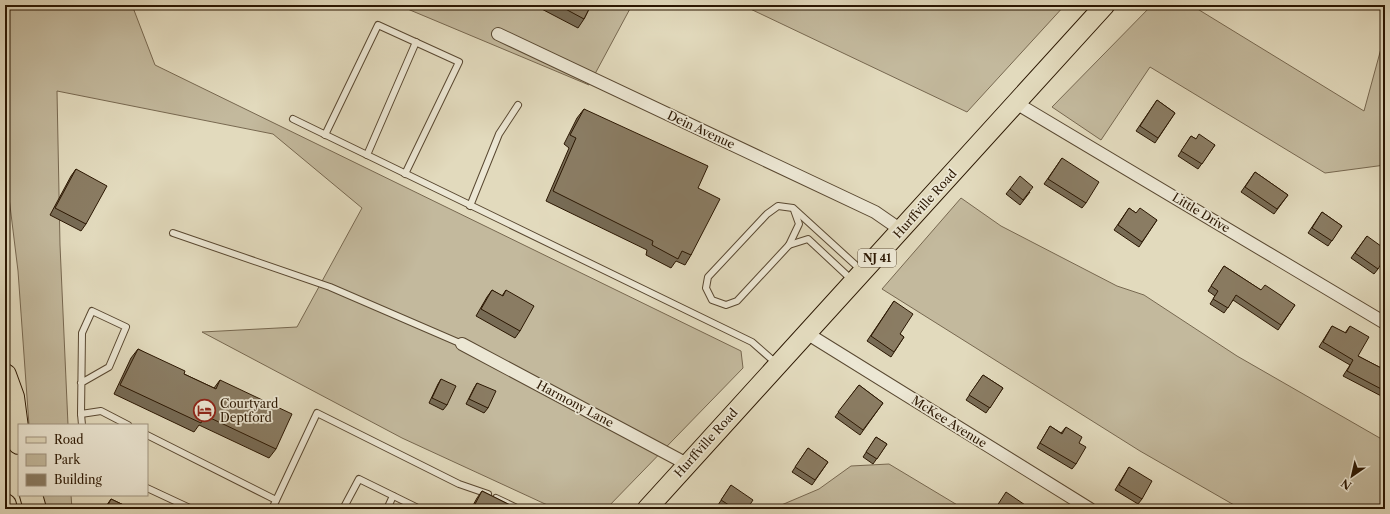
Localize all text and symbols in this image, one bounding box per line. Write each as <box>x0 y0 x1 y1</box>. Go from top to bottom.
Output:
street label: Dein Avenue <box>665 107 738 152</box>
street label: Hurffville Road <box>890 166 960 241</box>
street label: Little Drive <box>1170 189 1233 236</box>
road number: NJ 41 <box>858 249 896 267</box>
street label: Harmony Lane <box>534 377 617 430</box>
street label: McKee Avenue <box>909 392 990 451</box>
place label: Courtyard Deptford <box>220 396 279 425</box>
hotel icon: Courtyard Deptford <box>191 398 217 424</box>
street label: Hurffville Road <box>671 405 741 480</box>
legend <box>18 424 148 496</box>
text: Road <box>54 432 84 447</box>
text: Park <box>54 452 81 467</box>
north arrow <box>1332 456 1372 496</box>
text: Building <box>54 472 102 487</box>
text: N <box>1338 476 1354 493</box>

